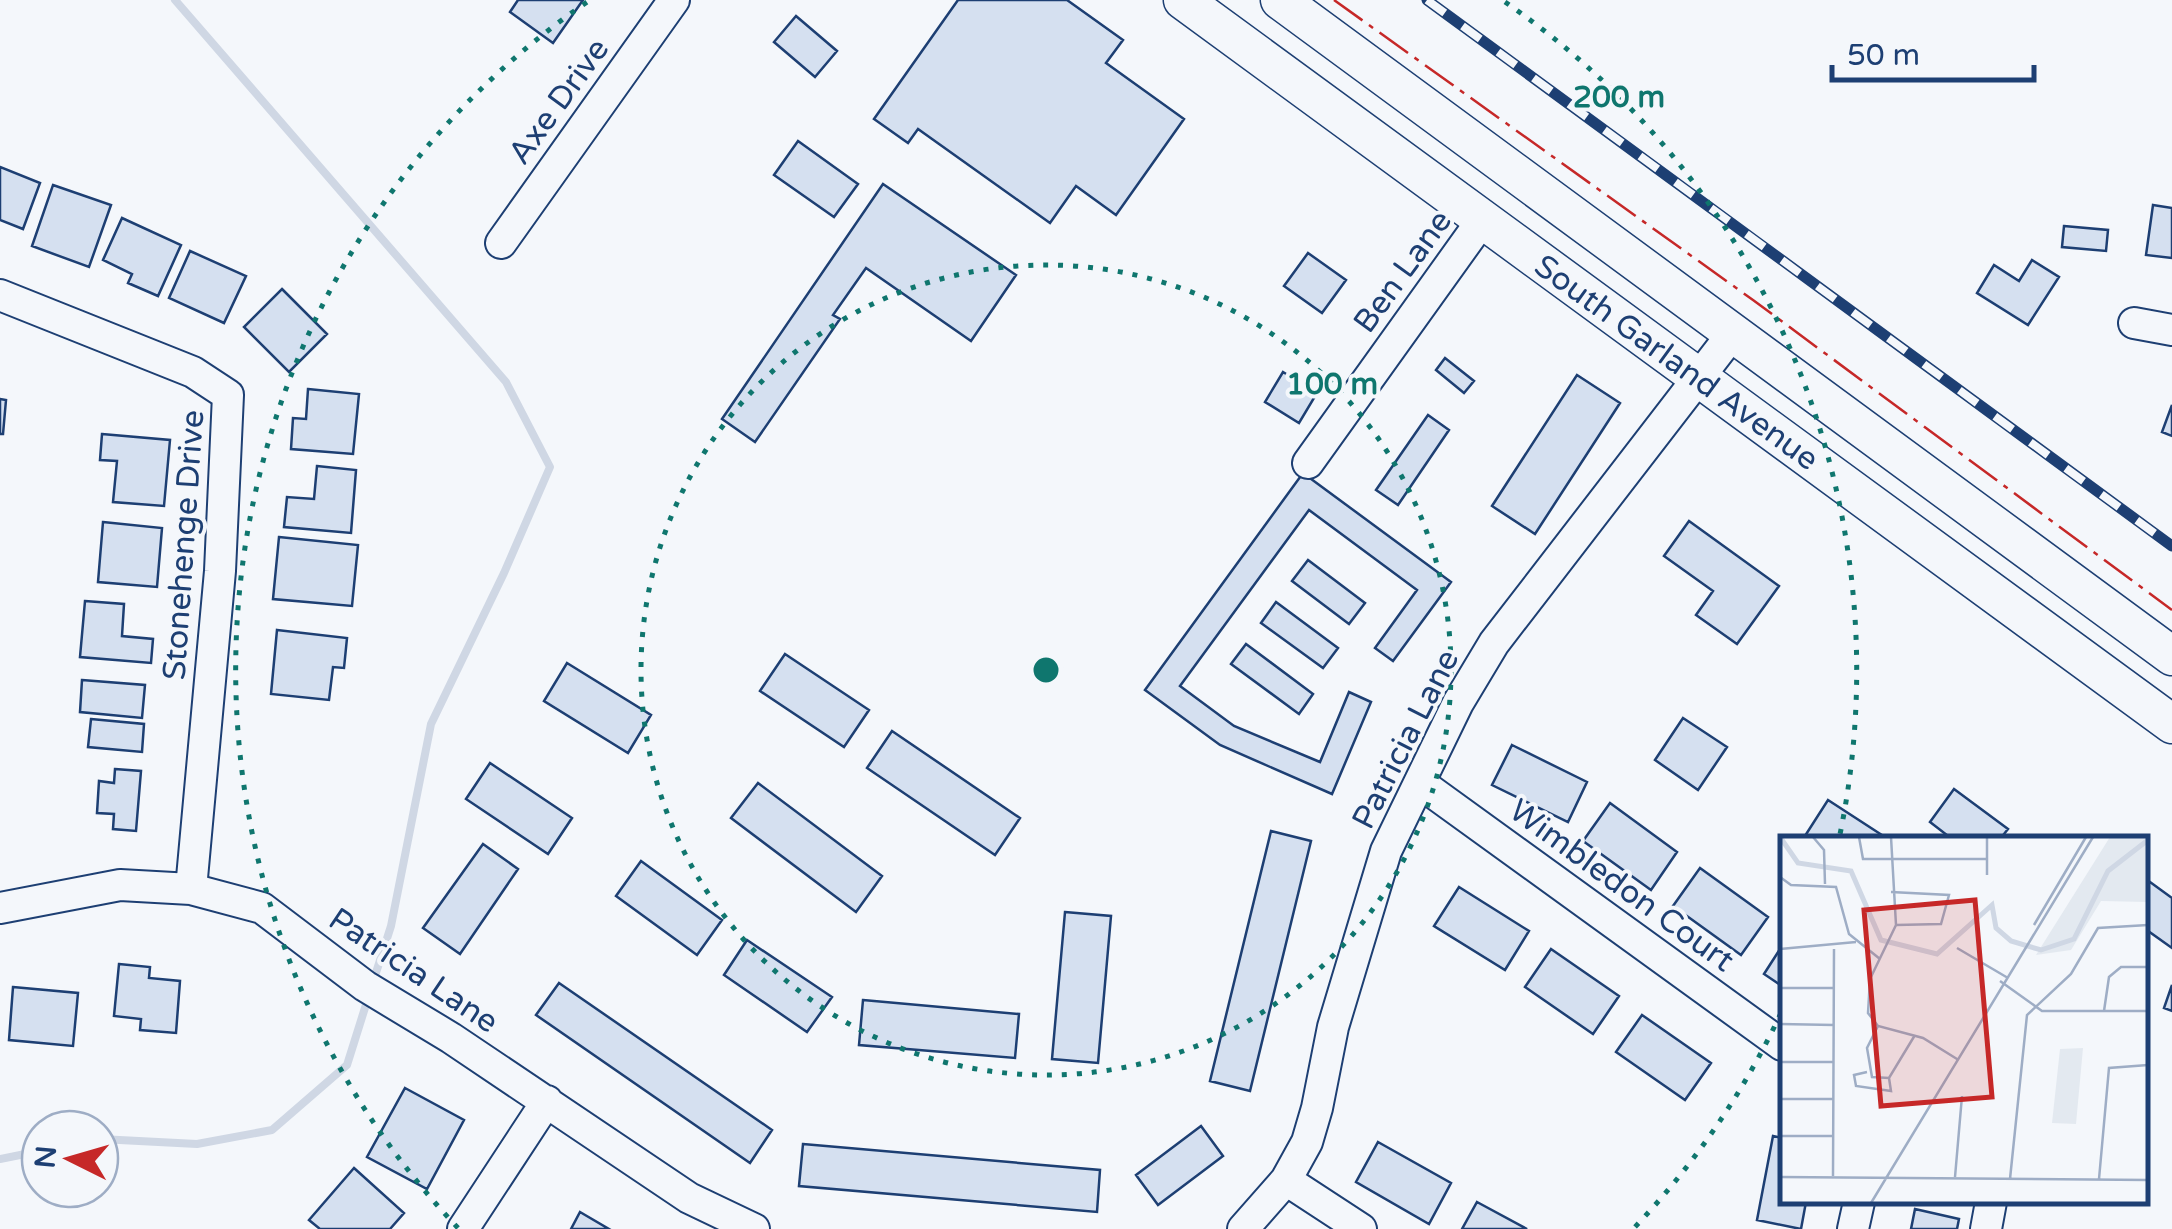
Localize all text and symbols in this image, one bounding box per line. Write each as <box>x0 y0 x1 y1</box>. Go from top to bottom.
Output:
scale bar <box>1832 20 2034 82</box>
street label: Axe Drive <box>501 31 617 172</box>
text: 50 m <box>1847 37 1920 74</box>
text: 200 m <box>1573 79 1665 116</box>
street label: Ben Lane <box>1346 203 1460 340</box>
street label: South Garland Avenue <box>1527 247 1826 479</box>
text: 100 m <box>1286 366 1378 403</box>
street label: Stonehenge Drive <box>156 409 212 681</box>
street label: Patricia Lane <box>1344 643 1467 835</box>
centre of rings <box>1028 652 1064 688</box>
street label: Wimbledon Court <box>1502 792 1741 980</box>
inset map <box>1780 836 2147 1204</box>
street label: Patricia Lane <box>322 900 505 1041</box>
north arrow <box>20 1109 120 1209</box>
text: N <box>28 1144 64 1170</box>

